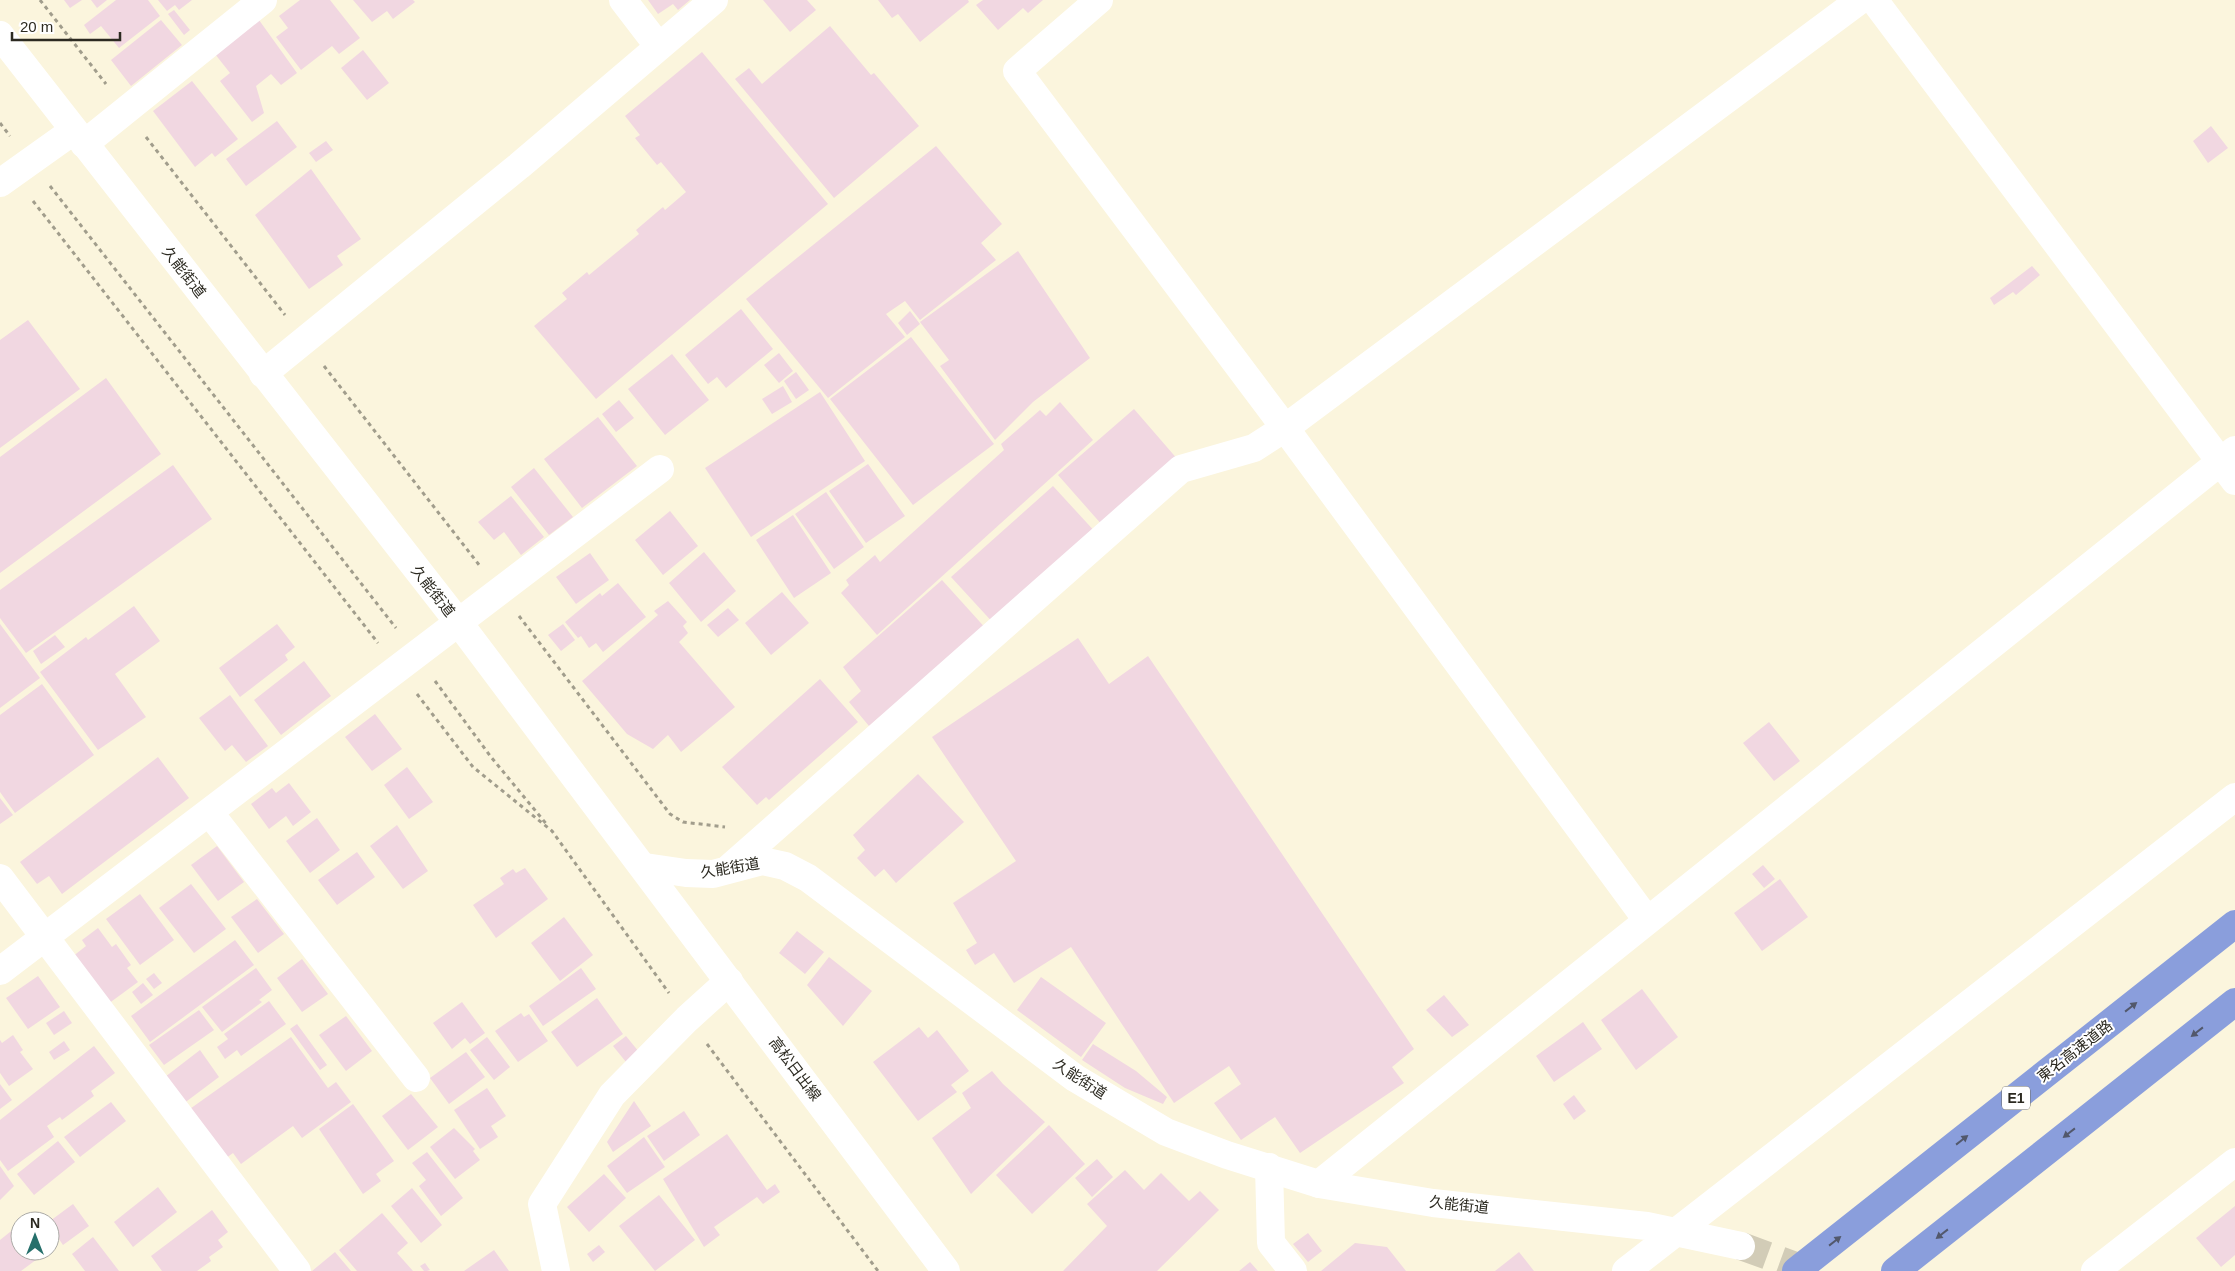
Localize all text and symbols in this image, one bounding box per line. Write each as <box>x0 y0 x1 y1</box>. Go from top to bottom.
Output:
scale bar <box>12 10 120 42</box>
text: 20 m <box>20 18 53 35</box>
street label: 久能街道 <box>159 243 210 301</box>
street label: 久能街道 <box>408 562 459 620</box>
street label: 久能街道 <box>699 854 761 881</box>
one-way arrow <box>2124 1001 2137 1012</box>
street label: 東名高速道路 <box>2034 1016 2115 1085</box>
one-way arrow <box>2191 1027 2204 1038</box>
street label: 高松日出線 <box>766 1034 825 1104</box>
street label: 久能街道 <box>1050 1055 1110 1102</box>
road number: E1 <box>2002 1086 2030 1110</box>
one-way arrow <box>2062 1128 2076 1138</box>
one-way arrow <box>1955 1135 1969 1145</box>
street label: 久能街道 <box>1428 1193 1490 1216</box>
north arrow <box>10 1211 60 1261</box>
text: N <box>30 1215 40 1231</box>
one-way arrow <box>1936 1228 1949 1239</box>
one-way arrow <box>1828 1235 1841 1246</box>

